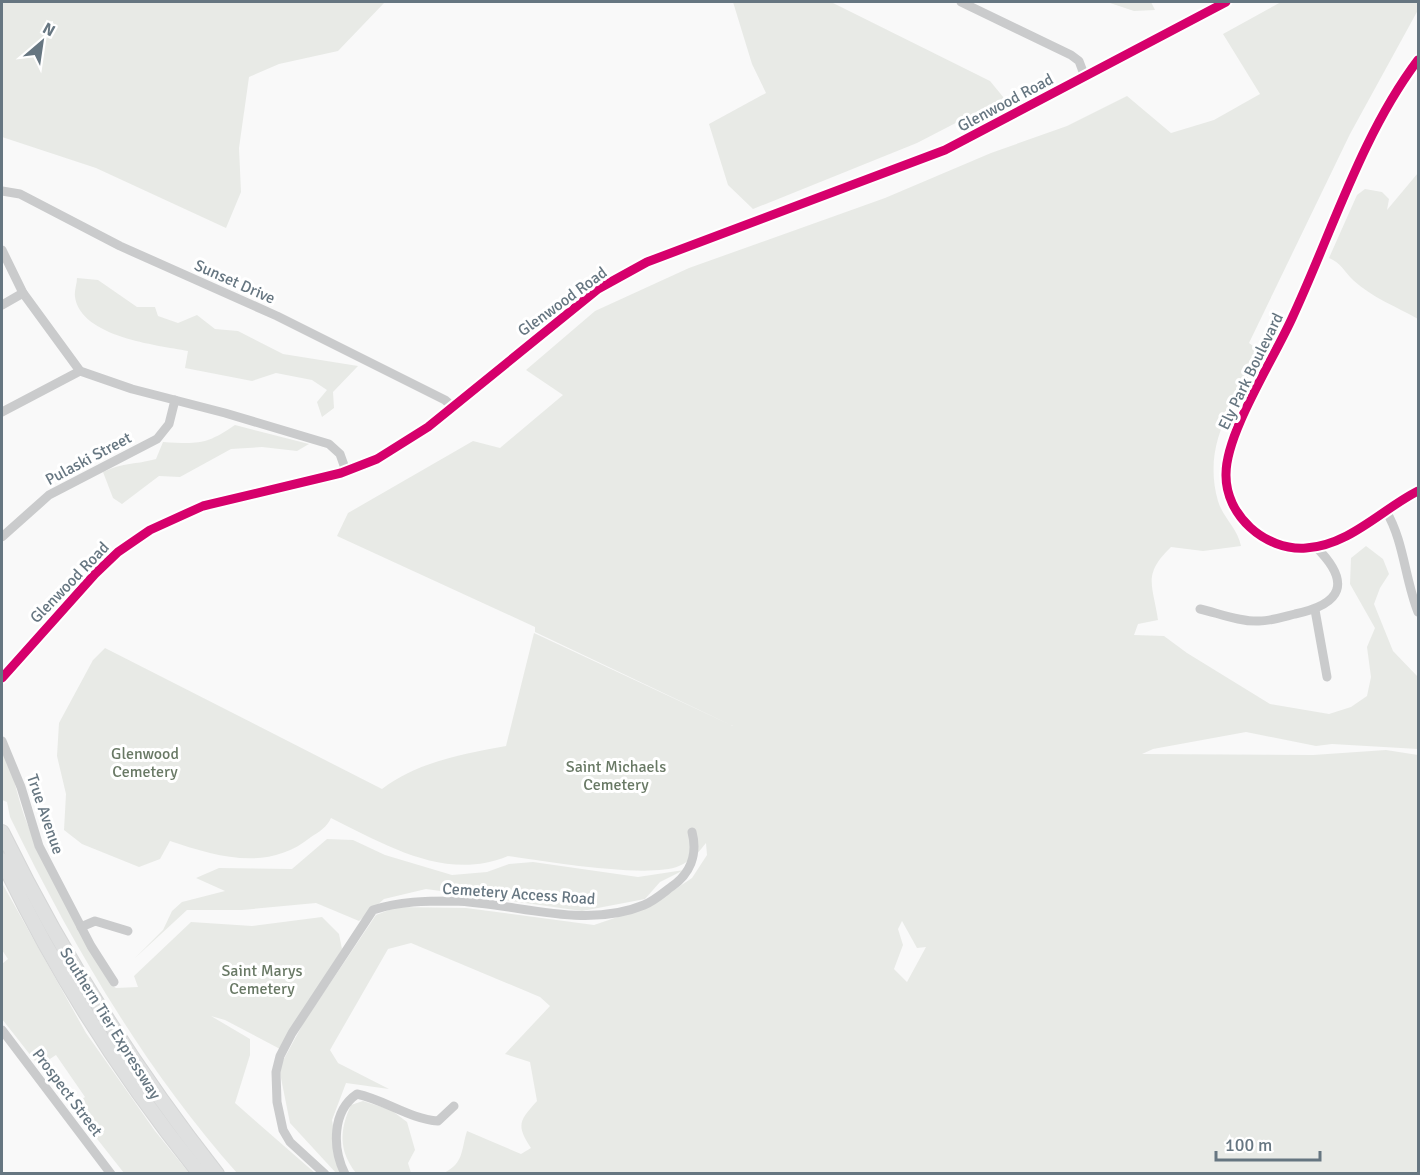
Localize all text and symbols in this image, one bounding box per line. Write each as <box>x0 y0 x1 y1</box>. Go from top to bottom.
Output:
north arrow <box>12 12 72 72</box>
text: N <box>39 18 59 41</box>
street label: Glenwood Road <box>954 69 1057 136</box>
street label: Sunset Drive <box>191 255 278 309</box>
street label: Glenwood Road <box>514 263 611 341</box>
street label: Ely Park Boulevard <box>1214 310 1288 433</box>
street label: Pulaski Street <box>42 428 135 490</box>
street label: Glenwood Road <box>26 538 114 628</box>
park label: Glenwood Cemetery <box>111 744 179 782</box>
park label: Saint Michaels Cemetery <box>566 757 666 795</box>
street label: True Avenue <box>22 772 68 857</box>
street label: Cemetery Access Road <box>442 879 596 909</box>
street label: Southern Tier Expressway <box>55 944 165 1104</box>
park label: Saint Marys Cemetery <box>221 961 303 999</box>
street label: Prospect Street <box>28 1045 107 1141</box>
scale bar <box>1216 1124 1320 1162</box>
text: 100 m <box>1225 1134 1272 1156</box>

